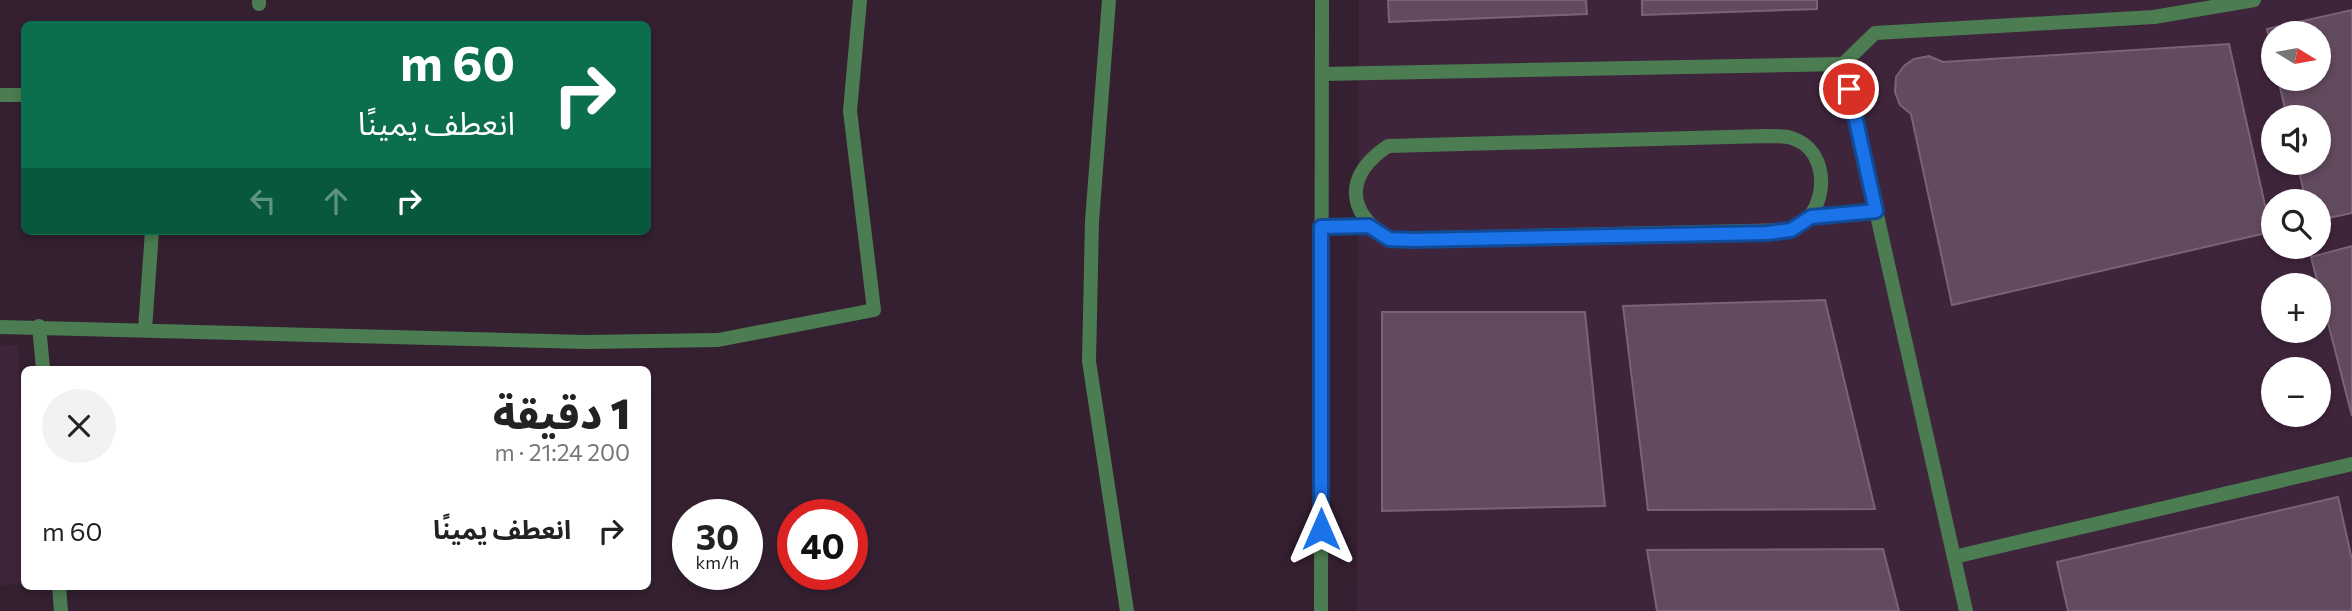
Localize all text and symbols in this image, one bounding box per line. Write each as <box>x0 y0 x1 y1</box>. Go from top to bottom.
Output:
north arrow <box>2261 21 2331 91</box>
map controls <box>2261 21 2331 427</box>
text: 60 m <box>400 31 515 91</box>
icon: right <box>539 49 630 140</box>
pin <box>1819 59 1879 119</box>
icon: arrive <box>1830 70 1868 108</box>
text: انعطف يمينًا <box>358 102 515 142</box>
button: sound <box>2261 105 2331 175</box>
icon: left <box>244 182 282 220</box>
icon: ahead <box>317 182 355 220</box>
icon: right <box>390 182 428 220</box>
button: search <box>2261 189 2331 259</box>
button: + <box>2261 273 2331 343</box>
button: − <box>2261 357 2331 427</box>
text: 1 دقيقة <box>493 386 630 438</box>
button: close <box>42 389 116 463</box>
text: 200 m · 21:24 <box>494 438 630 466</box>
position arrow <box>1284 492 1358 566</box>
speed limit sign: 40 <box>777 499 868 590</box>
icon: right <box>592 512 630 550</box>
text: انعطف يمينًا <box>433 513 571 544</box>
text: 30 <box>696 514 739 557</box>
text: 60 m <box>42 515 102 546</box>
text: km/h <box>696 551 739 573</box>

